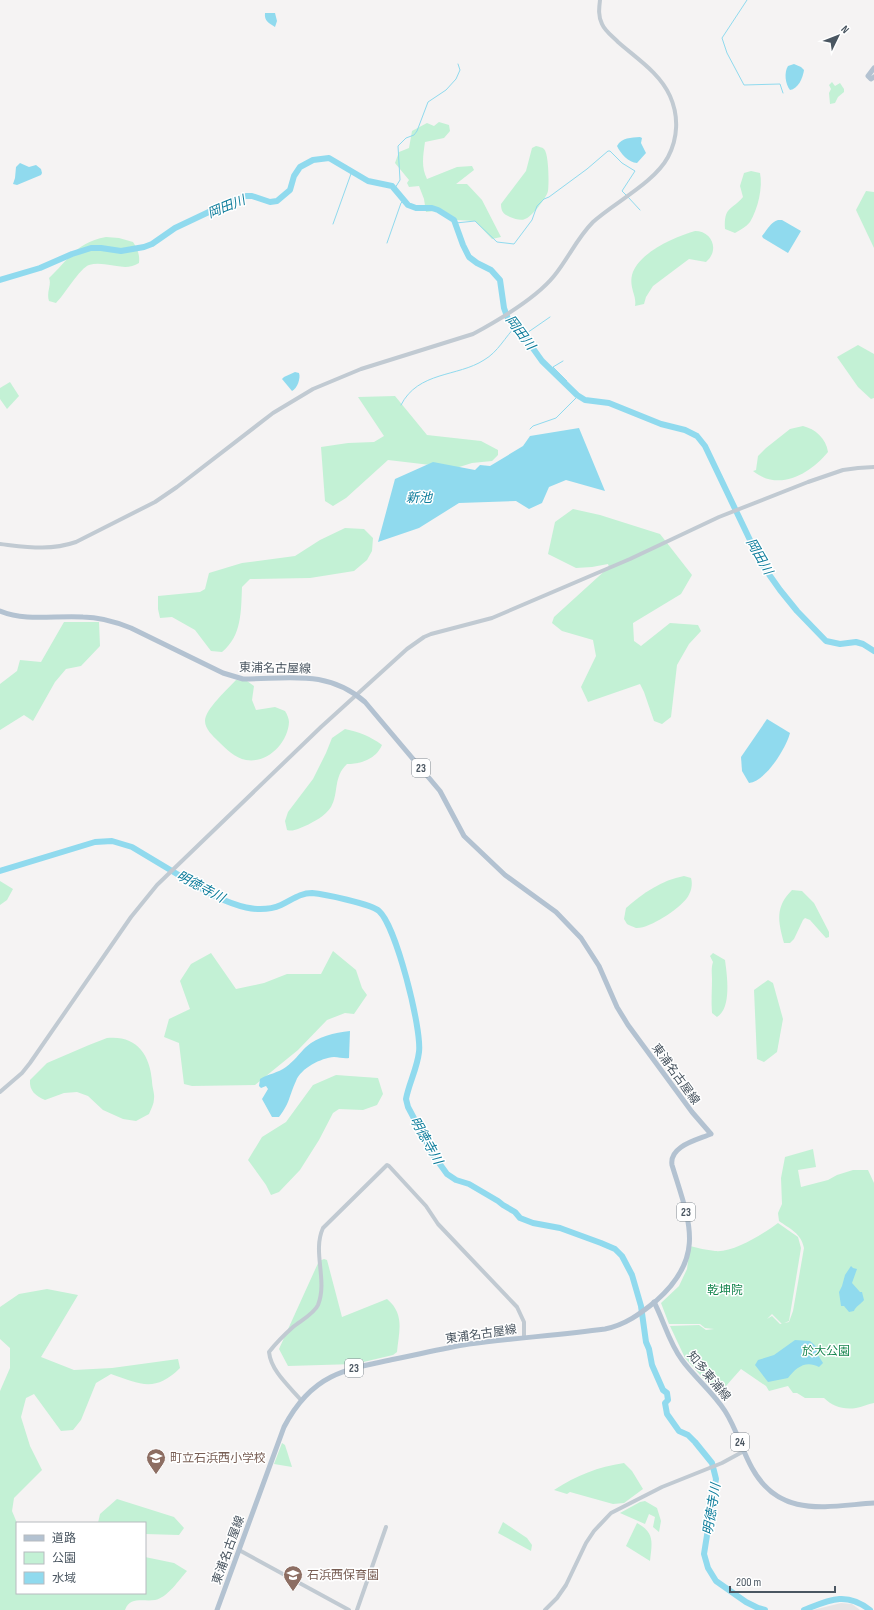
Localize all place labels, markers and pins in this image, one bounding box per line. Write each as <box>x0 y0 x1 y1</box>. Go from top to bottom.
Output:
school or university icon: 町立石浜西小学校 <box>145 1447 167 1475</box>
place label: 町立石浜西小学校 <box>170 1451 266 1466</box>
school or university icon: 石浜西保育園 <box>282 1564 304 1592</box>
place label: 石浜西保育園 <box>307 1568 379 1583</box>

